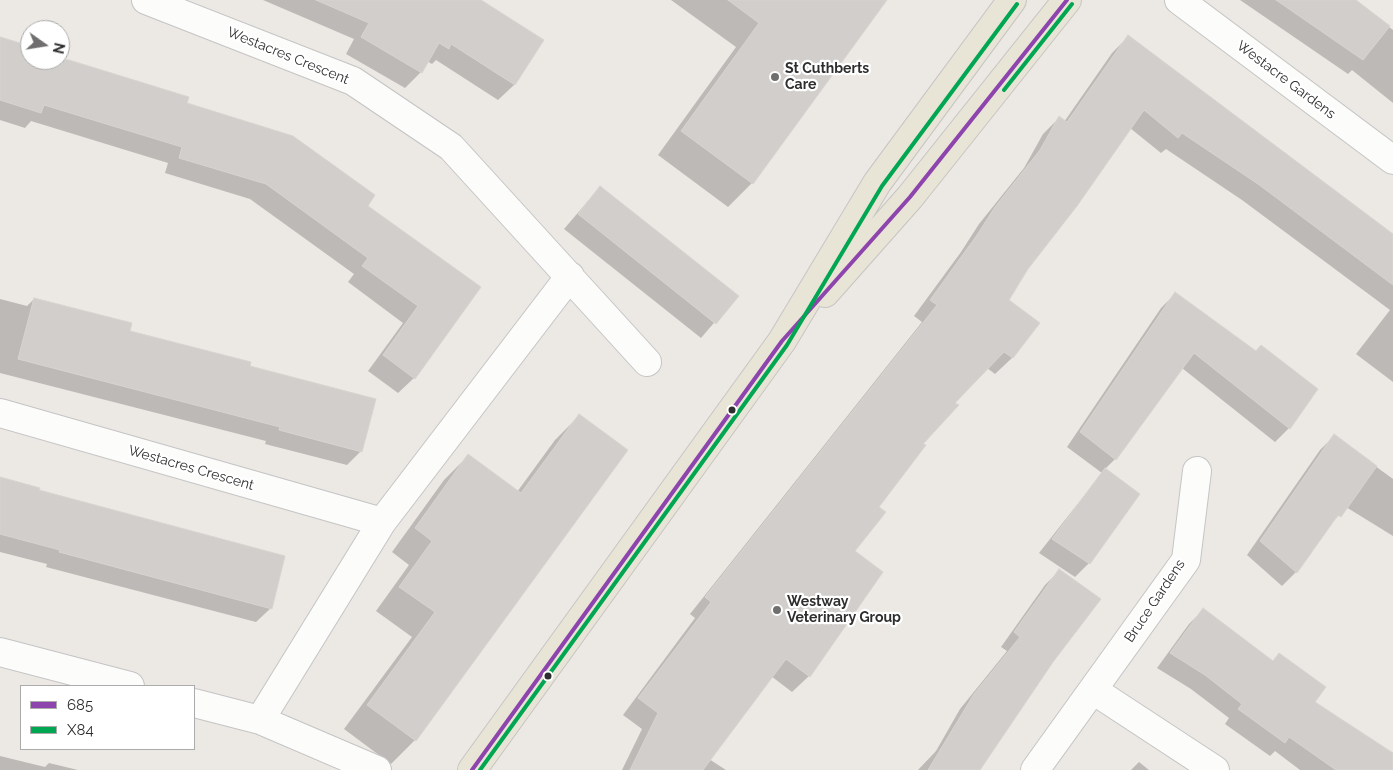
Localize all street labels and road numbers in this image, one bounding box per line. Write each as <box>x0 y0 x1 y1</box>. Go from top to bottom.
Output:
street label: Westacres Crescent <box>225 24 351 88</box>
street label: Westacre Gardens <box>1233 37 1339 123</box>
street label: Westacres Crescent <box>126 442 256 494</box>
street label: Bruce Gardens <box>1121 556 1189 646</box>

